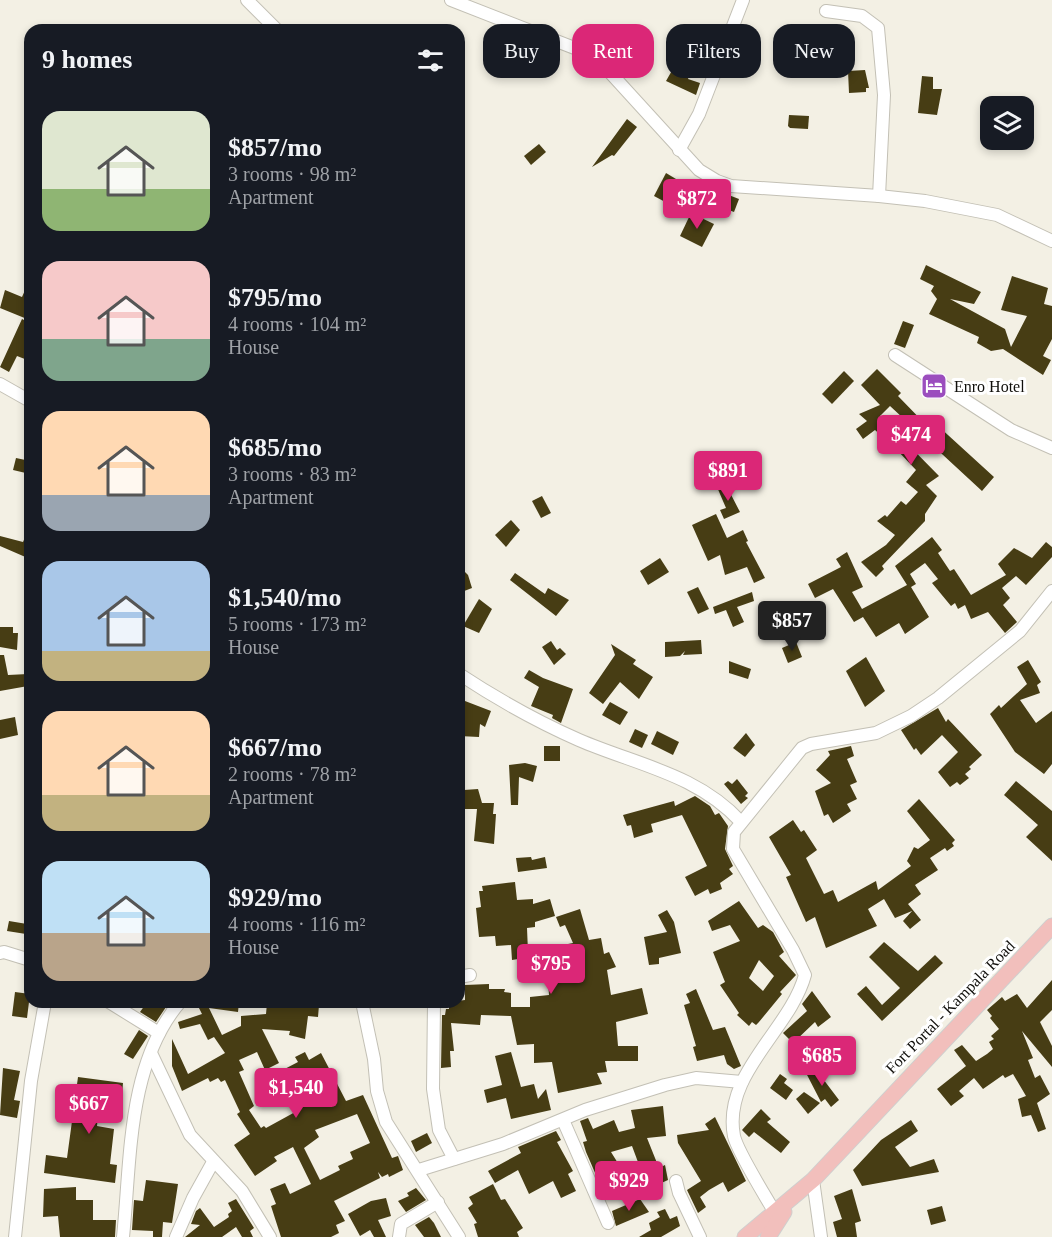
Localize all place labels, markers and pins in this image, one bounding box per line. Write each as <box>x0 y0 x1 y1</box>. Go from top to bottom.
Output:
pin: $872 <box>661 179 733 230</box>
hotel icon: Enro Hotel <box>919 371 949 401</box>
place label: Enro Hotel <box>954 378 1025 395</box>
pin: $474 <box>875 415 947 466</box>
pin: $891 <box>692 451 764 502</box>
pin: $857 <box>756 601 828 652</box>
pin: $795 <box>515 944 587 995</box>
pin: $685 <box>786 1036 858 1087</box>
pin: $1,540 <box>247 1068 345 1119</box>
pin: $667 <box>53 1084 125 1135</box>
pin: $929 <box>593 1161 665 1212</box>

